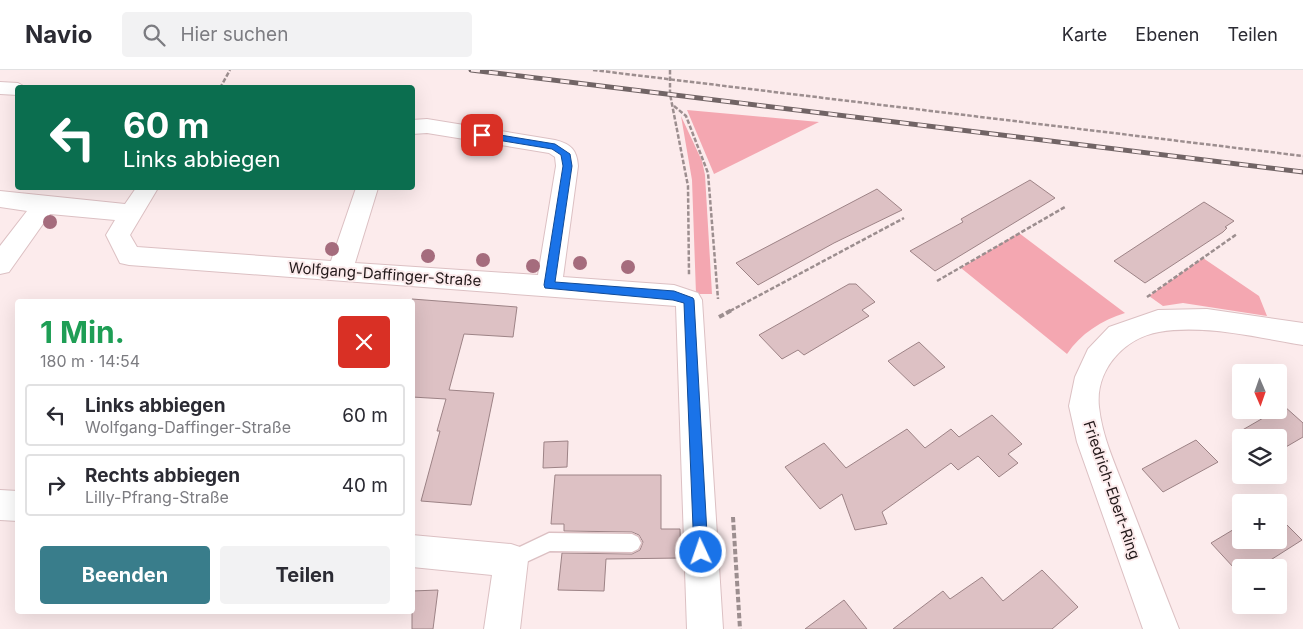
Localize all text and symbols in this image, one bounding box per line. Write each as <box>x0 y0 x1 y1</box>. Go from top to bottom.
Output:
search box <box>122 12 472 57</box>
text: Navio <box>25 20 92 49</box>
icon: search <box>140 21 168 49</box>
text: Hier suchen <box>180 23 288 46</box>
text: Karte <box>1062 24 1107 45</box>
text: Ebenen <box>1135 24 1199 45</box>
text: Teilen <box>1227 24 1278 45</box>
text: 60 m <box>123 104 210 146</box>
icon: left <box>40 105 105 170</box>
pin <box>461 114 503 156</box>
icon: arrive <box>468 121 496 149</box>
text: Links abbiegen <box>123 146 280 172</box>
street label: Wolfgang-Daffinger-Straße <box>288 258 482 290</box>
text: 1 Min. <box>40 314 125 350</box>
button: close <box>338 316 390 368</box>
text: 180 m · 14:54 <box>40 351 140 371</box>
north arrow <box>1232 364 1288 419</box>
map controls <box>1232 364 1287 614</box>
text: Links abbiegen <box>85 394 226 417</box>
icon: left <box>42 401 70 429</box>
text: 60 m <box>342 404 388 427</box>
text: Wolfgang-Daffinger-Straße <box>85 417 291 437</box>
street label: Friedrich-Ebert-Ring <box>1079 418 1145 562</box>
button: layers <box>1232 429 1287 484</box>
text: Rechts abbiegen <box>85 464 240 487</box>
icon: right <box>42 471 70 499</box>
text: 40 m <box>342 474 388 497</box>
text: Lilly-Pfrang-Straße <box>85 487 229 507</box>
button: + <box>1232 494 1287 549</box>
position arrow <box>674 525 726 577</box>
button: Beenden <box>40 546 210 604</box>
button: Teilen <box>220 546 390 604</box>
button: − <box>1232 559 1287 614</box>

